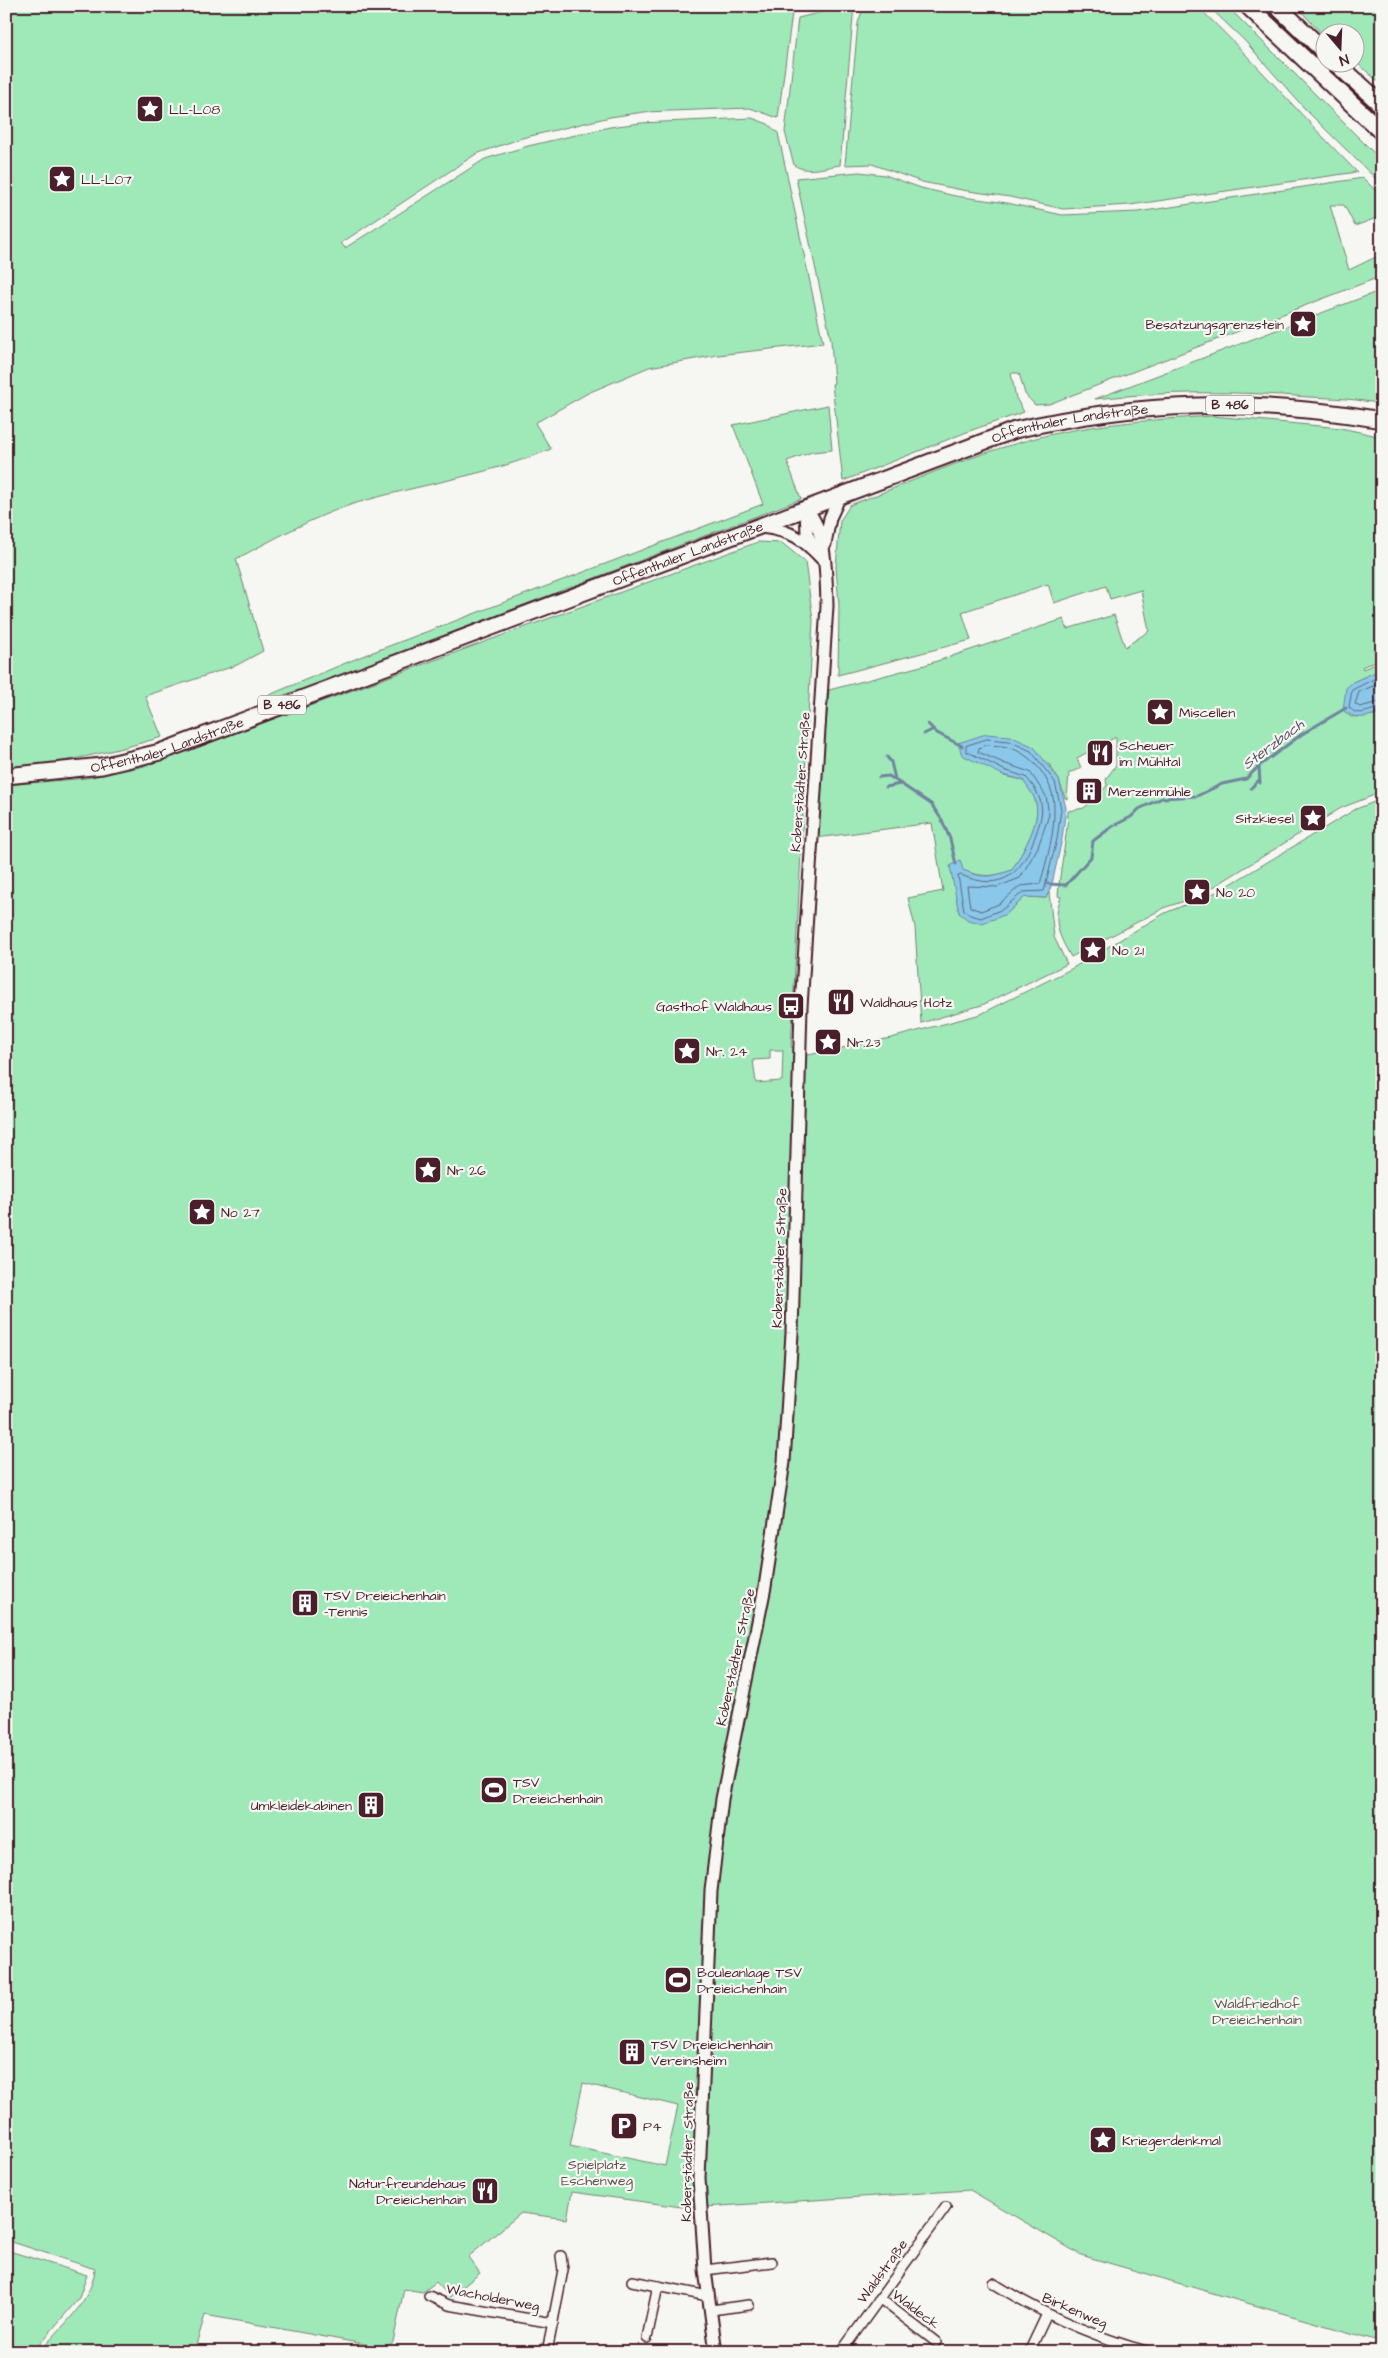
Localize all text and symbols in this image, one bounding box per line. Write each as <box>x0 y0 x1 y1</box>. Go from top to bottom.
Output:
north arrow <box>1316 22 1366 72</box>
text: N <box>1336 48 1351 70</box>
place icon: LL-L08 <box>135 94 165 124</box>
place label: LL-L08 <box>169 100 220 120</box>
place icon: LL-L07 <box>47 164 77 194</box>
place label: LL-L07 <box>81 170 132 190</box>
place icon: Besatzungsgrenzstein <box>1288 309 1318 339</box>
place label: Besatzungsgrenzstein <box>1146 315 1284 335</box>
road number: B 486 <box>1206 396 1254 414</box>
street label: Offenthaler Landstraße <box>989 400 1150 449</box>
street label: Offenthaler Landstraße <box>610 517 767 592</box>
road number: B 486 <box>258 696 306 714</box>
place icon: Miscellen <box>1145 697 1175 727</box>
place label: Miscellen <box>1179 703 1235 723</box>
street label: Koberstädter Straße <box>786 711 816 853</box>
street label: Offenthaler Landstraße <box>90 712 247 778</box>
water label: Sterzbach <box>1238 714 1309 775</box>
place label: Scheuer im Mühltal <box>1119 736 1180 772</box>
restaurant icon: Scheuer im Mühltal <box>1085 738 1115 768</box>
building icon: Merzenmühle <box>1074 776 1104 806</box>
place label: Merzenmühle <box>1108 782 1192 802</box>
place icon: Sitzkiesel <box>1298 803 1328 833</box>
place label: Sitzkiesel <box>1235 809 1294 829</box>
place icon: No 20 <box>1182 877 1212 907</box>
place label: No 20 <box>1216 883 1255 903</box>
place icon: No 21 <box>1078 935 1108 965</box>
place label: No 21 <box>1112 941 1144 961</box>
restaurant icon: Waldhaus Hotz <box>826 987 856 1017</box>
bus stop icon: Gasthof Waldhaus <box>776 991 806 1021</box>
place label: Waldhaus Hotz <box>860 993 952 1013</box>
place label: Gasthof Waldhaus <box>656 997 772 1017</box>
place icon: Nr.23 <box>813 1027 843 1057</box>
place label: Nr.23 <box>847 1033 881 1053</box>
place icon: Nr. 24 <box>672 1036 702 1066</box>
place label: Nr. 24 <box>706 1042 748 1062</box>
place icon: Nr 26 <box>413 1155 443 1185</box>
place label: Nr 26 <box>447 1161 486 1181</box>
street label: Koberstädter Straße <box>768 1187 792 1328</box>
place icon: No 27 <box>187 1197 217 1227</box>
place label: No 27 <box>221 1203 260 1223</box>
place label: TSV Dreieichenhain -Tennis <box>324 1586 446 1622</box>
street label: Koberstädter Straße <box>712 1586 760 1728</box>
building icon: TSV Dreieichenhain -Tennis <box>290 1588 320 1618</box>
place label: TSV Dreieichenhain <box>513 1773 603 1809</box>
sports icon: TSV Dreieichenhain <box>479 1775 509 1805</box>
building icon: Umkleidekabinen <box>356 1790 386 1820</box>
place label: Umkleidekabinen <box>251 1796 352 1816</box>
place label: Bouleanlage TSV Dreieichenhain <box>697 1963 802 1999</box>
sports icon: Bouleanlage TSV Dreieichenhain <box>663 1965 693 1995</box>
park label: Waldfriedhof Dreieichenhain <box>1212 1994 1302 2030</box>
place label: TSV Dreieichenhain Vereinsheim <box>651 2035 773 2071</box>
building icon: TSV Dreieichenhain Vereinsheim <box>617 2037 647 2067</box>
street label: Koberstädter Straße <box>677 2081 699 2222</box>
parking icon: P4 <box>609 2111 639 2141</box>
place label: P4 <box>643 2117 662 2137</box>
place icon: Kriegerdenkmal <box>1088 2125 1118 2155</box>
place label: Kriegerdenkmal <box>1122 2131 1221 2151</box>
park label: Spielplatz Eschenweg <box>561 2155 633 2191</box>
place label: Naturfreundehaus Dreieichenhain <box>349 2174 466 2210</box>
restaurant icon: Naturfreundehaus Dreieichenhain <box>470 2176 500 2206</box>
street label: Waldstraße <box>853 2235 913 2308</box>
street label: Wacholderweg <box>444 2279 541 2317</box>
street label: Waldeck <box>888 2285 944 2334</box>
street label: Birkenweg <box>1039 2288 1110 2334</box>

